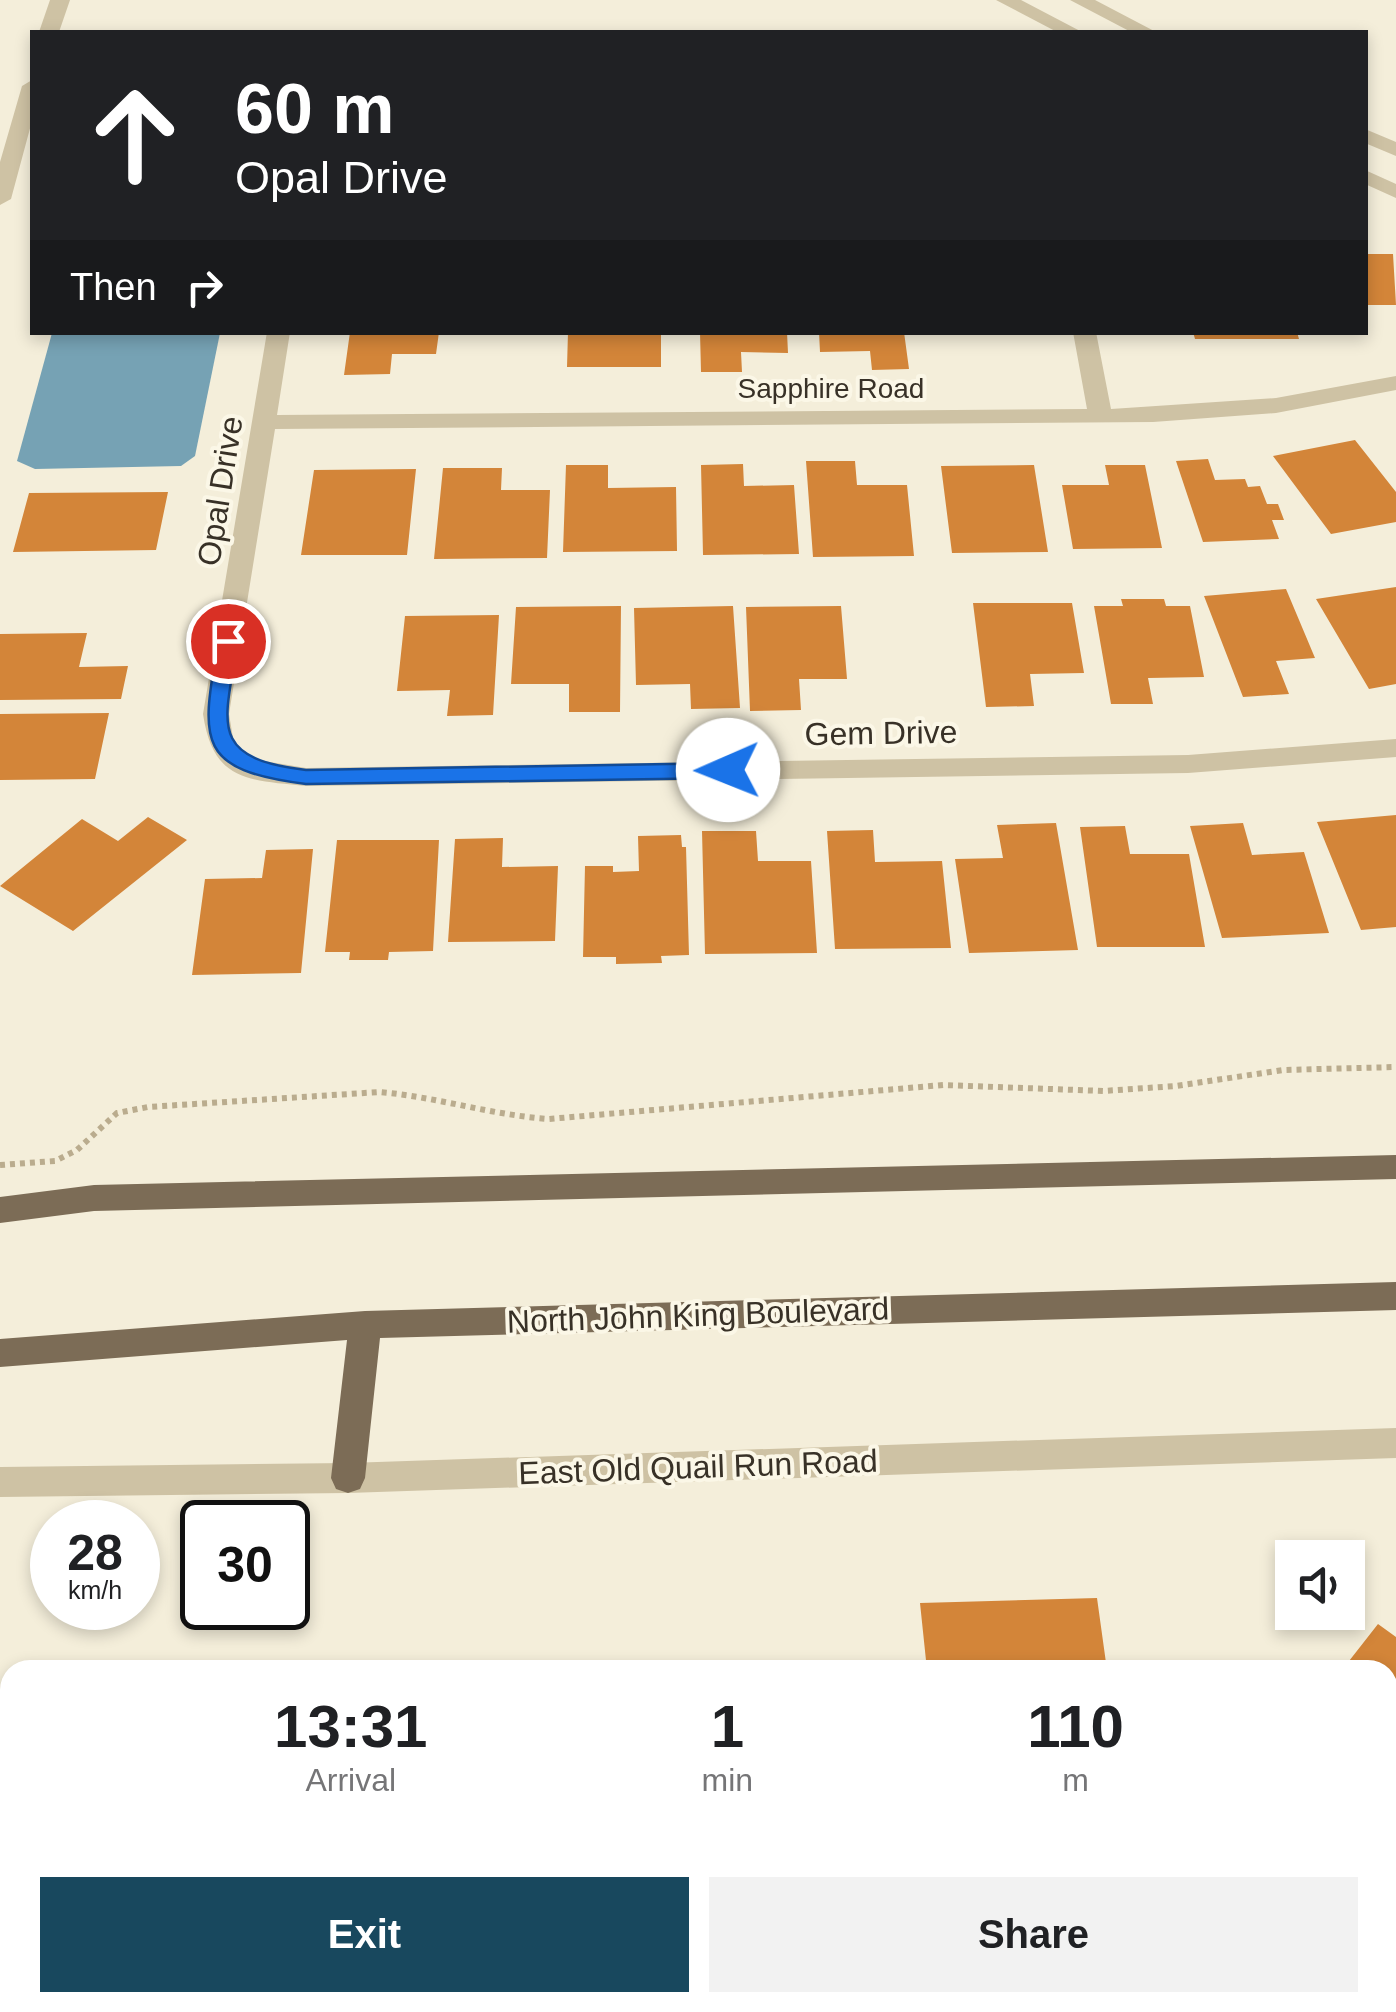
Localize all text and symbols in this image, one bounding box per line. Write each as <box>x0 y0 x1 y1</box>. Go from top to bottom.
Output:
icon: ahead <box>70 70 200 200</box>
text: 60 m <box>235 70 395 148</box>
text: Opal Drive <box>235 152 448 203</box>
icon: right <box>177 260 232 315</box>
text: Then <box>70 266 157 308</box>
street label: Sapphire Road <box>738 373 924 404</box>
street label: Opal Drive <box>190 414 250 568</box>
pin <box>186 599 271 684</box>
icon: arrive <box>201 614 256 669</box>
street label: Gem Drive <box>804 714 958 752</box>
position arrow <box>676 718 780 822</box>
street label: North John King Boulevard <box>506 1290 890 1340</box>
street label: East Old Quail Run Road <box>518 1443 878 1491</box>
speed limit sign: 30 <box>180 1500 310 1630</box>
text: 28 <box>67 1525 123 1581</box>
map controls <box>1275 1540 1365 1630</box>
button: sound <box>1275 1540 1365 1630</box>
text: km/h <box>68 1576 122 1604</box>
text: 13:31 <box>274 1693 428 1760</box>
text: 1 <box>711 1693 744 1760</box>
text: 110 <box>1027 1693 1124 1760</box>
text: Arrival <box>305 1762 396 1798</box>
text: min <box>702 1762 753 1798</box>
text: m <box>1062 1762 1089 1798</box>
button: Exit <box>40 1877 689 1992</box>
button: Share <box>709 1877 1358 1992</box>

